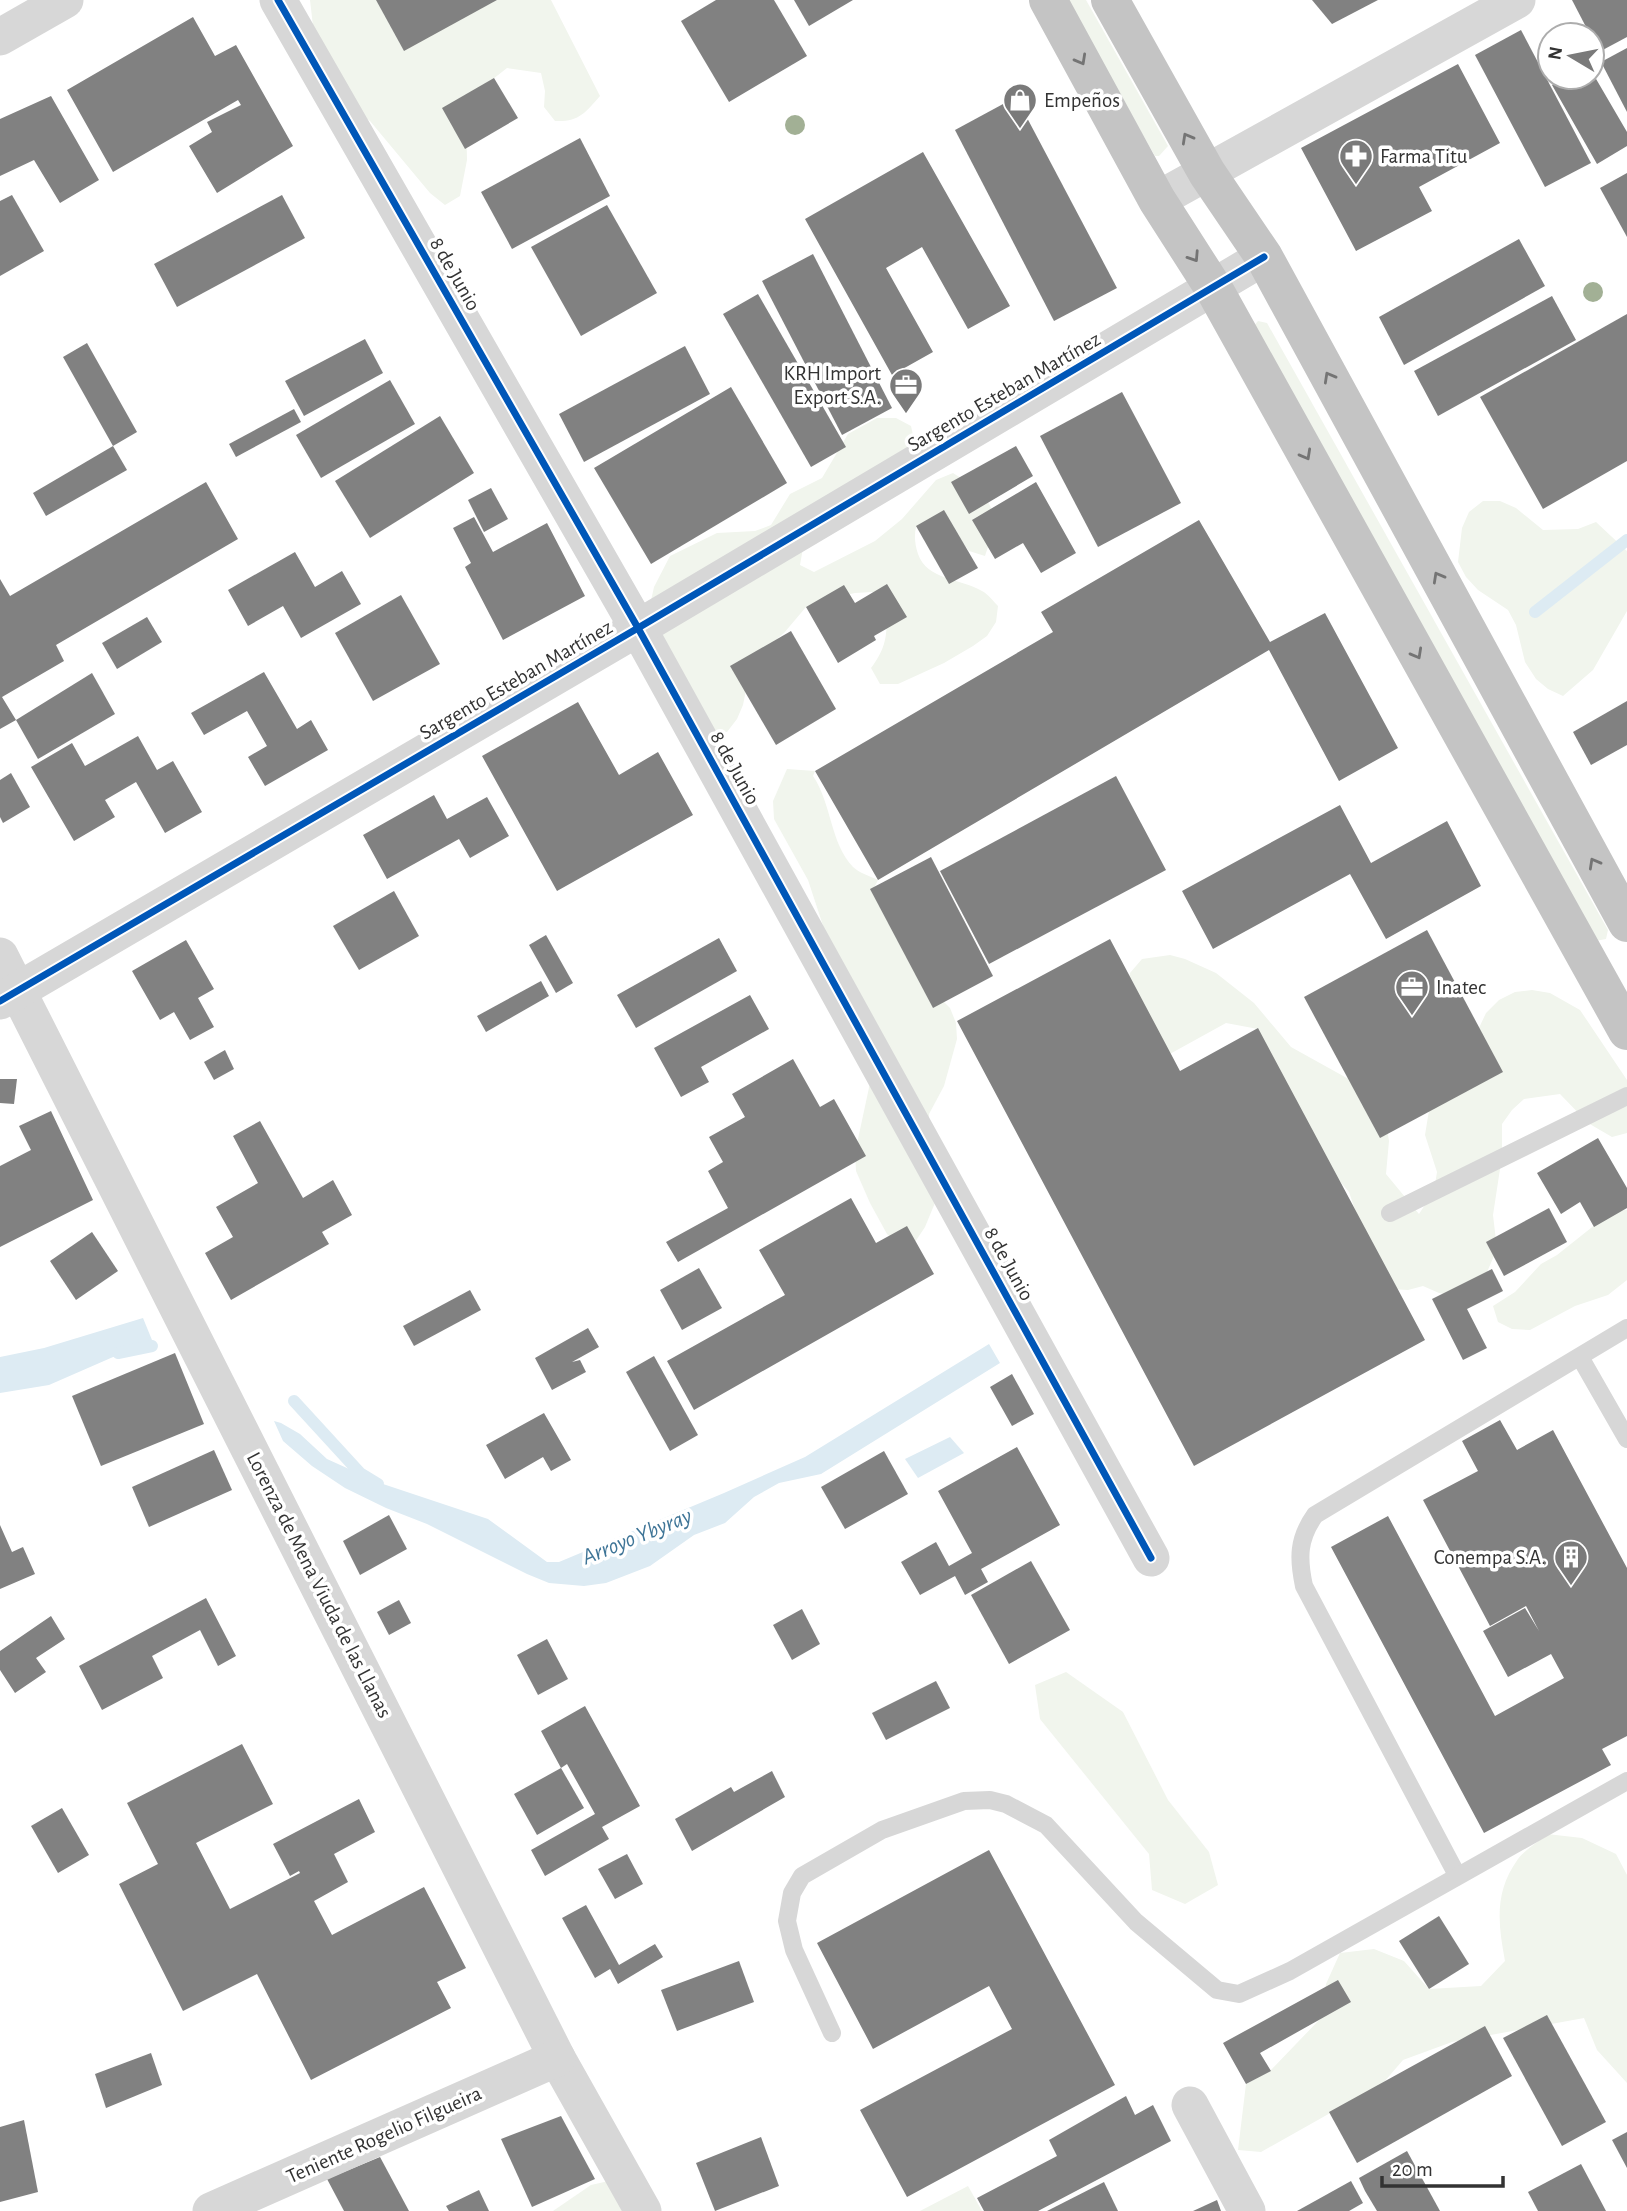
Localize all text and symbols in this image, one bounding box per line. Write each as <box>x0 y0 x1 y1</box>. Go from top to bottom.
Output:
north arrow <box>1536 21 1606 91</box>
text: N <box>1545 45 1566 61</box>
one-way arrow <box>1073 53 1086 65</box>
shop icon: Empeños <box>1001 81 1039 130</box>
place label: Empeños <box>1044 90 1120 111</box>
one-way arrow <box>1182 133 1195 146</box>
pharmacy icon: Farma Titu <box>1337 137 1375 186</box>
place label: Farma Titu <box>1380 146 1468 167</box>
street label: 8 de Junio <box>426 234 484 314</box>
one-way arrow <box>1185 250 1198 263</box>
street label: Sargento Esteban Martínez <box>904 328 1104 456</box>
place label: KRH Import Export S.A. <box>784 363 881 408</box>
office icon: KRH Import Export S.A. <box>887 366 925 415</box>
one-way arrow <box>1324 372 1338 385</box>
one-way arrow <box>1298 448 1311 460</box>
one-way arrow <box>1433 572 1447 584</box>
street label: Sargento Esteban Martínez <box>416 616 616 744</box>
one-way arrow <box>1409 647 1422 659</box>
street label: 8 de Junio <box>706 728 764 808</box>
one-way arrow <box>1589 858 1602 870</box>
office icon: Inatec <box>1393 968 1431 1017</box>
place label: Inatec <box>1436 977 1486 998</box>
street label: 8 de Junio <box>980 1224 1038 1304</box>
street label: Lorenza de Mena Viuda de las Llanas <box>243 1449 395 1721</box>
water label: Arroyo Ybyray <box>578 1504 696 1570</box>
building icon: Conempa S.A. <box>1552 1538 1590 1587</box>
place label: Conempa S.A. <box>1434 1547 1546 1568</box>
street label: Teniente Rogelio Filgueira <box>283 2082 485 2188</box>
scale bar <box>1382 2144 1503 2188</box>
text: 20 m <box>1392 2159 1433 2180</box>

